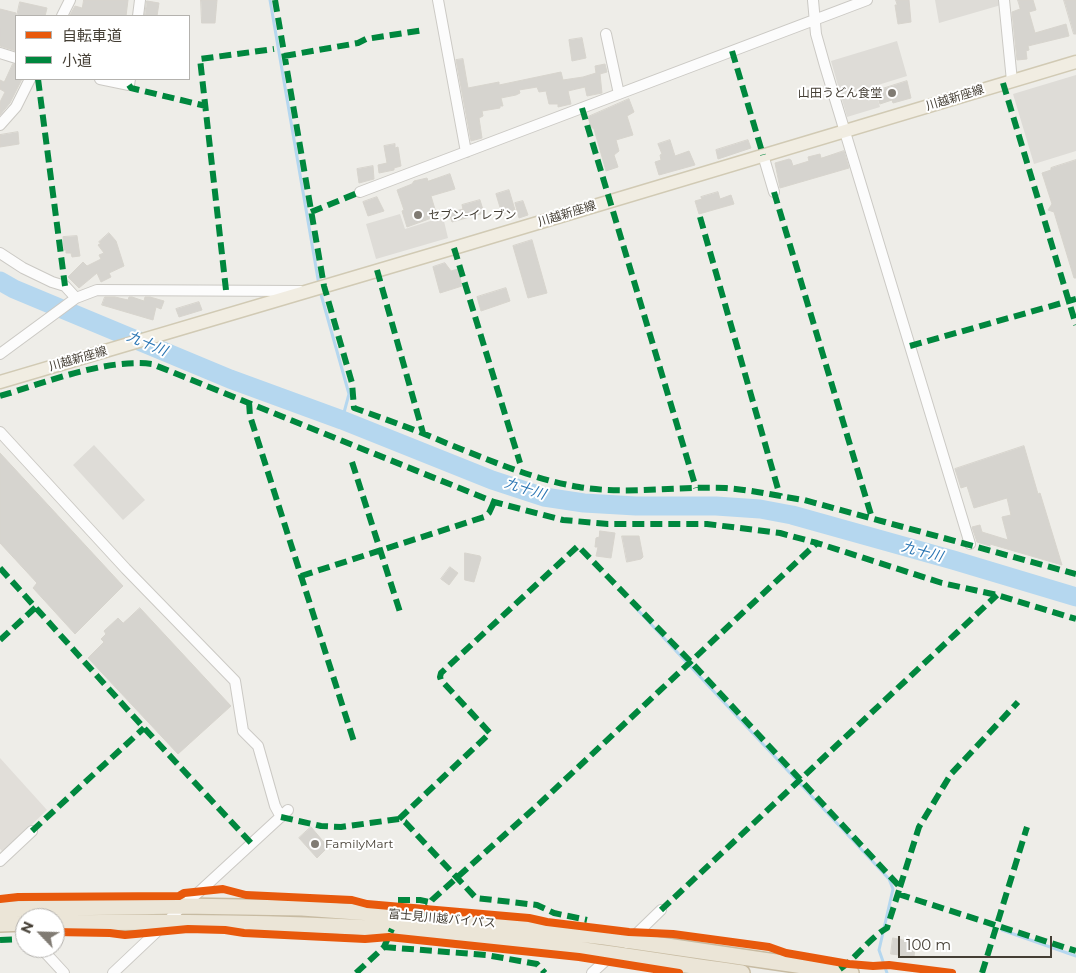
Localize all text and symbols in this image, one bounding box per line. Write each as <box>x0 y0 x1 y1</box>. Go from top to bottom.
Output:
legend <box>15 15 190 80</box>
text: 自転車道 <box>62 26 122 45</box>
text: 小道 <box>62 51 92 70</box>
street label: 川越新座線 <box>924 82 986 114</box>
place label: 山田うどん食堂 <box>798 86 882 100</box>
marker: 山田うどん食堂 <box>886 87 898 99</box>
street label: 川越新座線 <box>536 198 598 230</box>
place label: セブン-イレブン <box>428 208 517 222</box>
marker: セブン-イレブン <box>412 209 424 221</box>
water label: 九十川 <box>124 328 170 360</box>
street label: 川越新座線 <box>47 344 109 374</box>
water label: 九十川 <box>502 475 548 503</box>
water label: 九十川 <box>900 538 944 566</box>
place label: FamilyMart <box>325 837 393 851</box>
marker: FamilyMart <box>309 838 321 850</box>
street label: 富士見川越バイパス <box>388 907 496 931</box>
north arrow <box>15 908 65 958</box>
text: N <box>17 918 38 936</box>
scale bar <box>901 926 1055 958</box>
text: 100 m <box>906 935 951 954</box>

